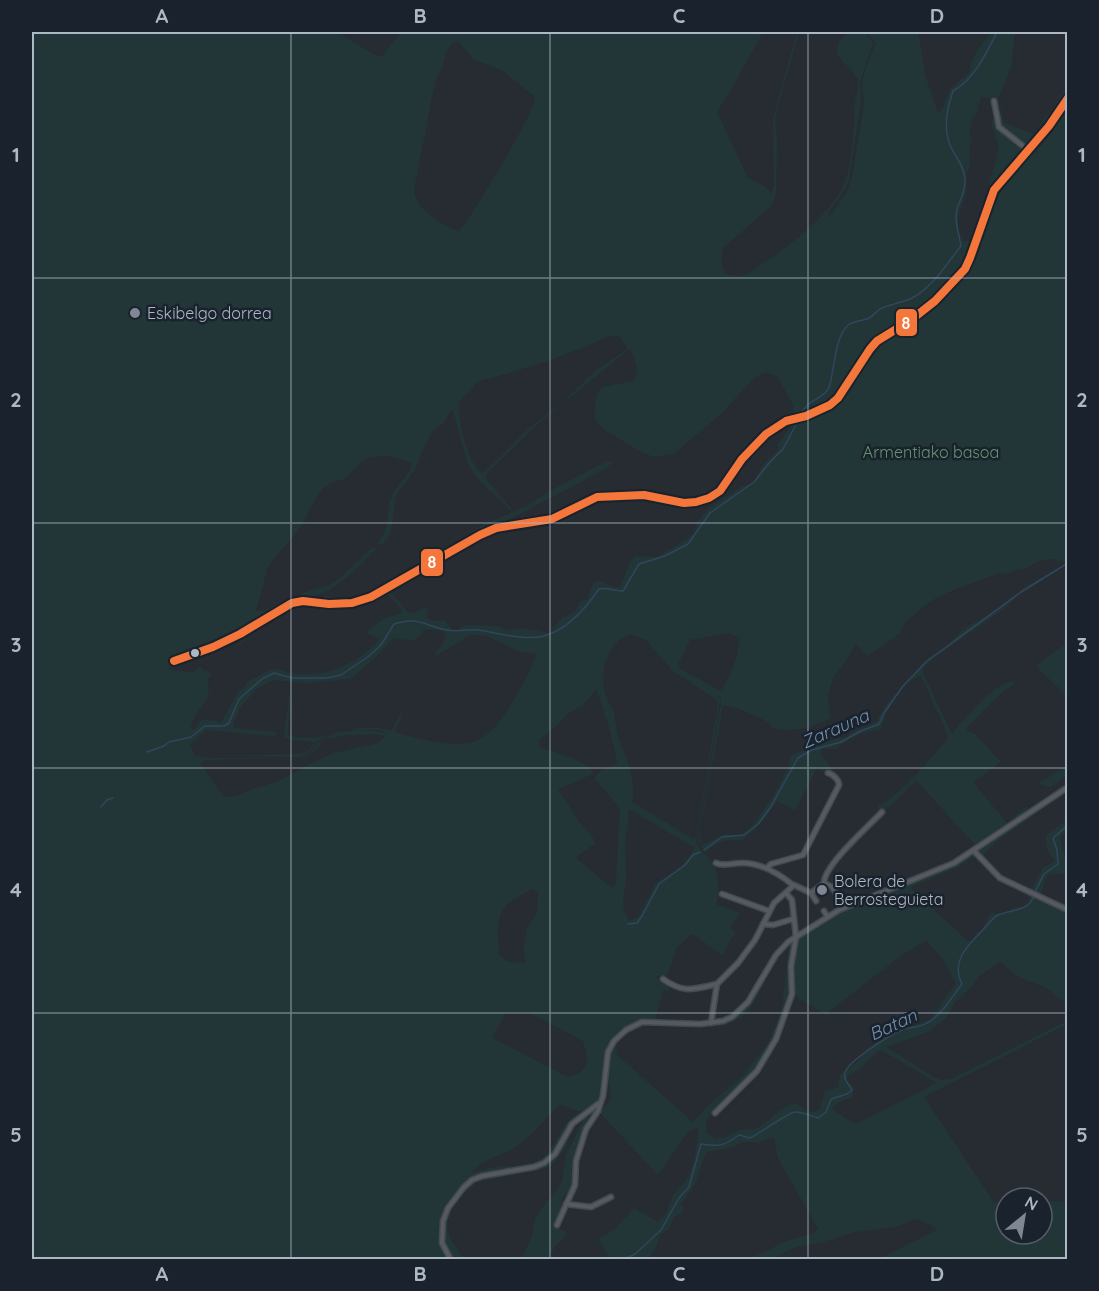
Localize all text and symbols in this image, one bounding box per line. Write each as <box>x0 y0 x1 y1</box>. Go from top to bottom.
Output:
text: A <box>156 3 169 28</box>
text: B <box>413 3 427 28</box>
text: C <box>673 3 686 28</box>
text: D <box>930 3 944 28</box>
text: 1 <box>12 142 20 167</box>
text: 1 <box>1078 142 1086 167</box>
place label: Eskibelgo dorrea <box>147 303 272 323</box>
marker: Eskibelgo dorrea <box>128 306 142 320</box>
line badge: 8 <box>895 308 918 337</box>
text: 8 <box>902 313 911 333</box>
text: 2 <box>10 387 22 412</box>
text: 2 <box>1076 387 1088 412</box>
park label: Armentiako basoa <box>863 442 999 462</box>
line badge: 8 <box>420 548 444 577</box>
text: 8 <box>428 552 437 572</box>
text: 3 <box>11 632 21 657</box>
text: 3 <box>1077 632 1087 657</box>
unlabelled marker <box>189 647 201 659</box>
water label: Zarauna <box>797 703 873 754</box>
place label: Bolera de Berrosteguieta <box>834 871 943 909</box>
text: 4 <box>10 877 22 902</box>
text: 4 <box>1076 877 1088 902</box>
marker: Bolera de Berrosteguieta <box>815 883 829 897</box>
water label: Batan <box>865 1003 921 1046</box>
text: 5 <box>10 1122 22 1147</box>
text: 5 <box>1076 1122 1088 1147</box>
north arrow <box>994 1186 1054 1246</box>
text: N <box>1021 1191 1042 1215</box>
text: A <box>156 1261 169 1286</box>
text: B <box>413 1261 427 1286</box>
text: C <box>673 1261 686 1286</box>
text: D <box>930 1261 944 1286</box>

